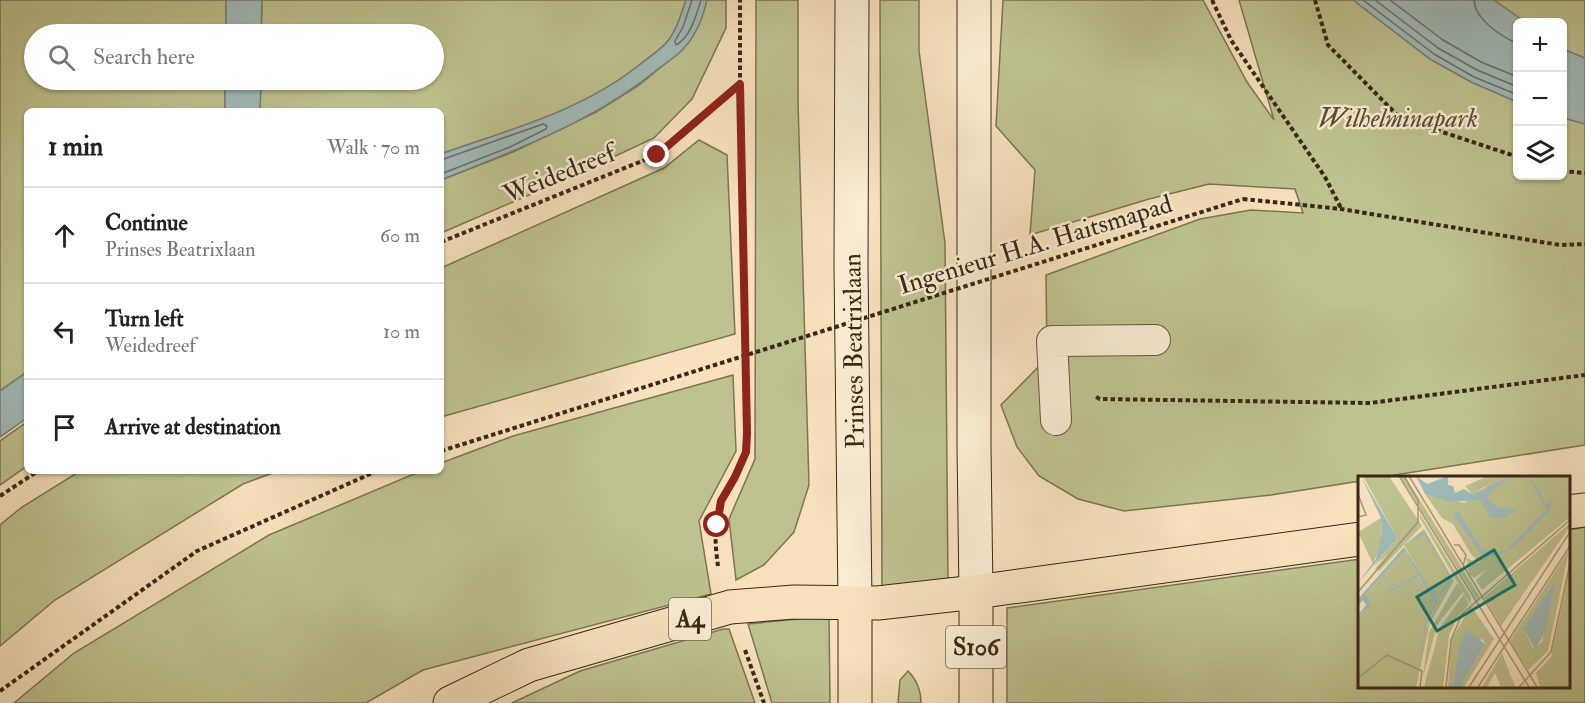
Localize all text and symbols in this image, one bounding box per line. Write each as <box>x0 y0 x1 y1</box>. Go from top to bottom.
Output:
map controls <box>1513 18 1567 180</box>
button: + <box>1513 18 1567 72</box>
search box <box>24 24 444 90</box>
icon: search <box>45 41 78 74</box>
text: Search here <box>93 43 195 71</box>
button: − <box>1513 72 1567 126</box>
park label: Wilhelminapark <box>1318 103 1478 135</box>
button: layers <box>1513 126 1567 180</box>
text: 1 min <box>48 131 103 163</box>
text: Walk · 70 m <box>327 135 420 160</box>
street label: Weidedreef <box>498 136 623 211</box>
route end <box>643 141 669 167</box>
street label: Ingenieur H.A. Haitsmapad <box>894 188 1177 303</box>
text: Continue <box>105 209 188 237</box>
icon: ahead <box>48 219 81 252</box>
text: 60 m <box>380 223 420 248</box>
text: Prinses Beatrixlaan <box>105 237 256 262</box>
street label: Prinses Beatrixlaan <box>836 253 872 449</box>
text: Turn left <box>105 305 184 333</box>
icon: left <box>48 315 81 348</box>
text: 10 m <box>383 319 420 344</box>
text: Weidedreef <box>105 333 196 358</box>
icon: arrive <box>48 411 81 444</box>
text: Arrive at destination <box>105 413 281 441</box>
inset map <box>1358 476 1570 688</box>
route start <box>703 511 729 537</box>
road number: A4 <box>669 598 711 640</box>
road number: S106 <box>946 626 1006 668</box>

